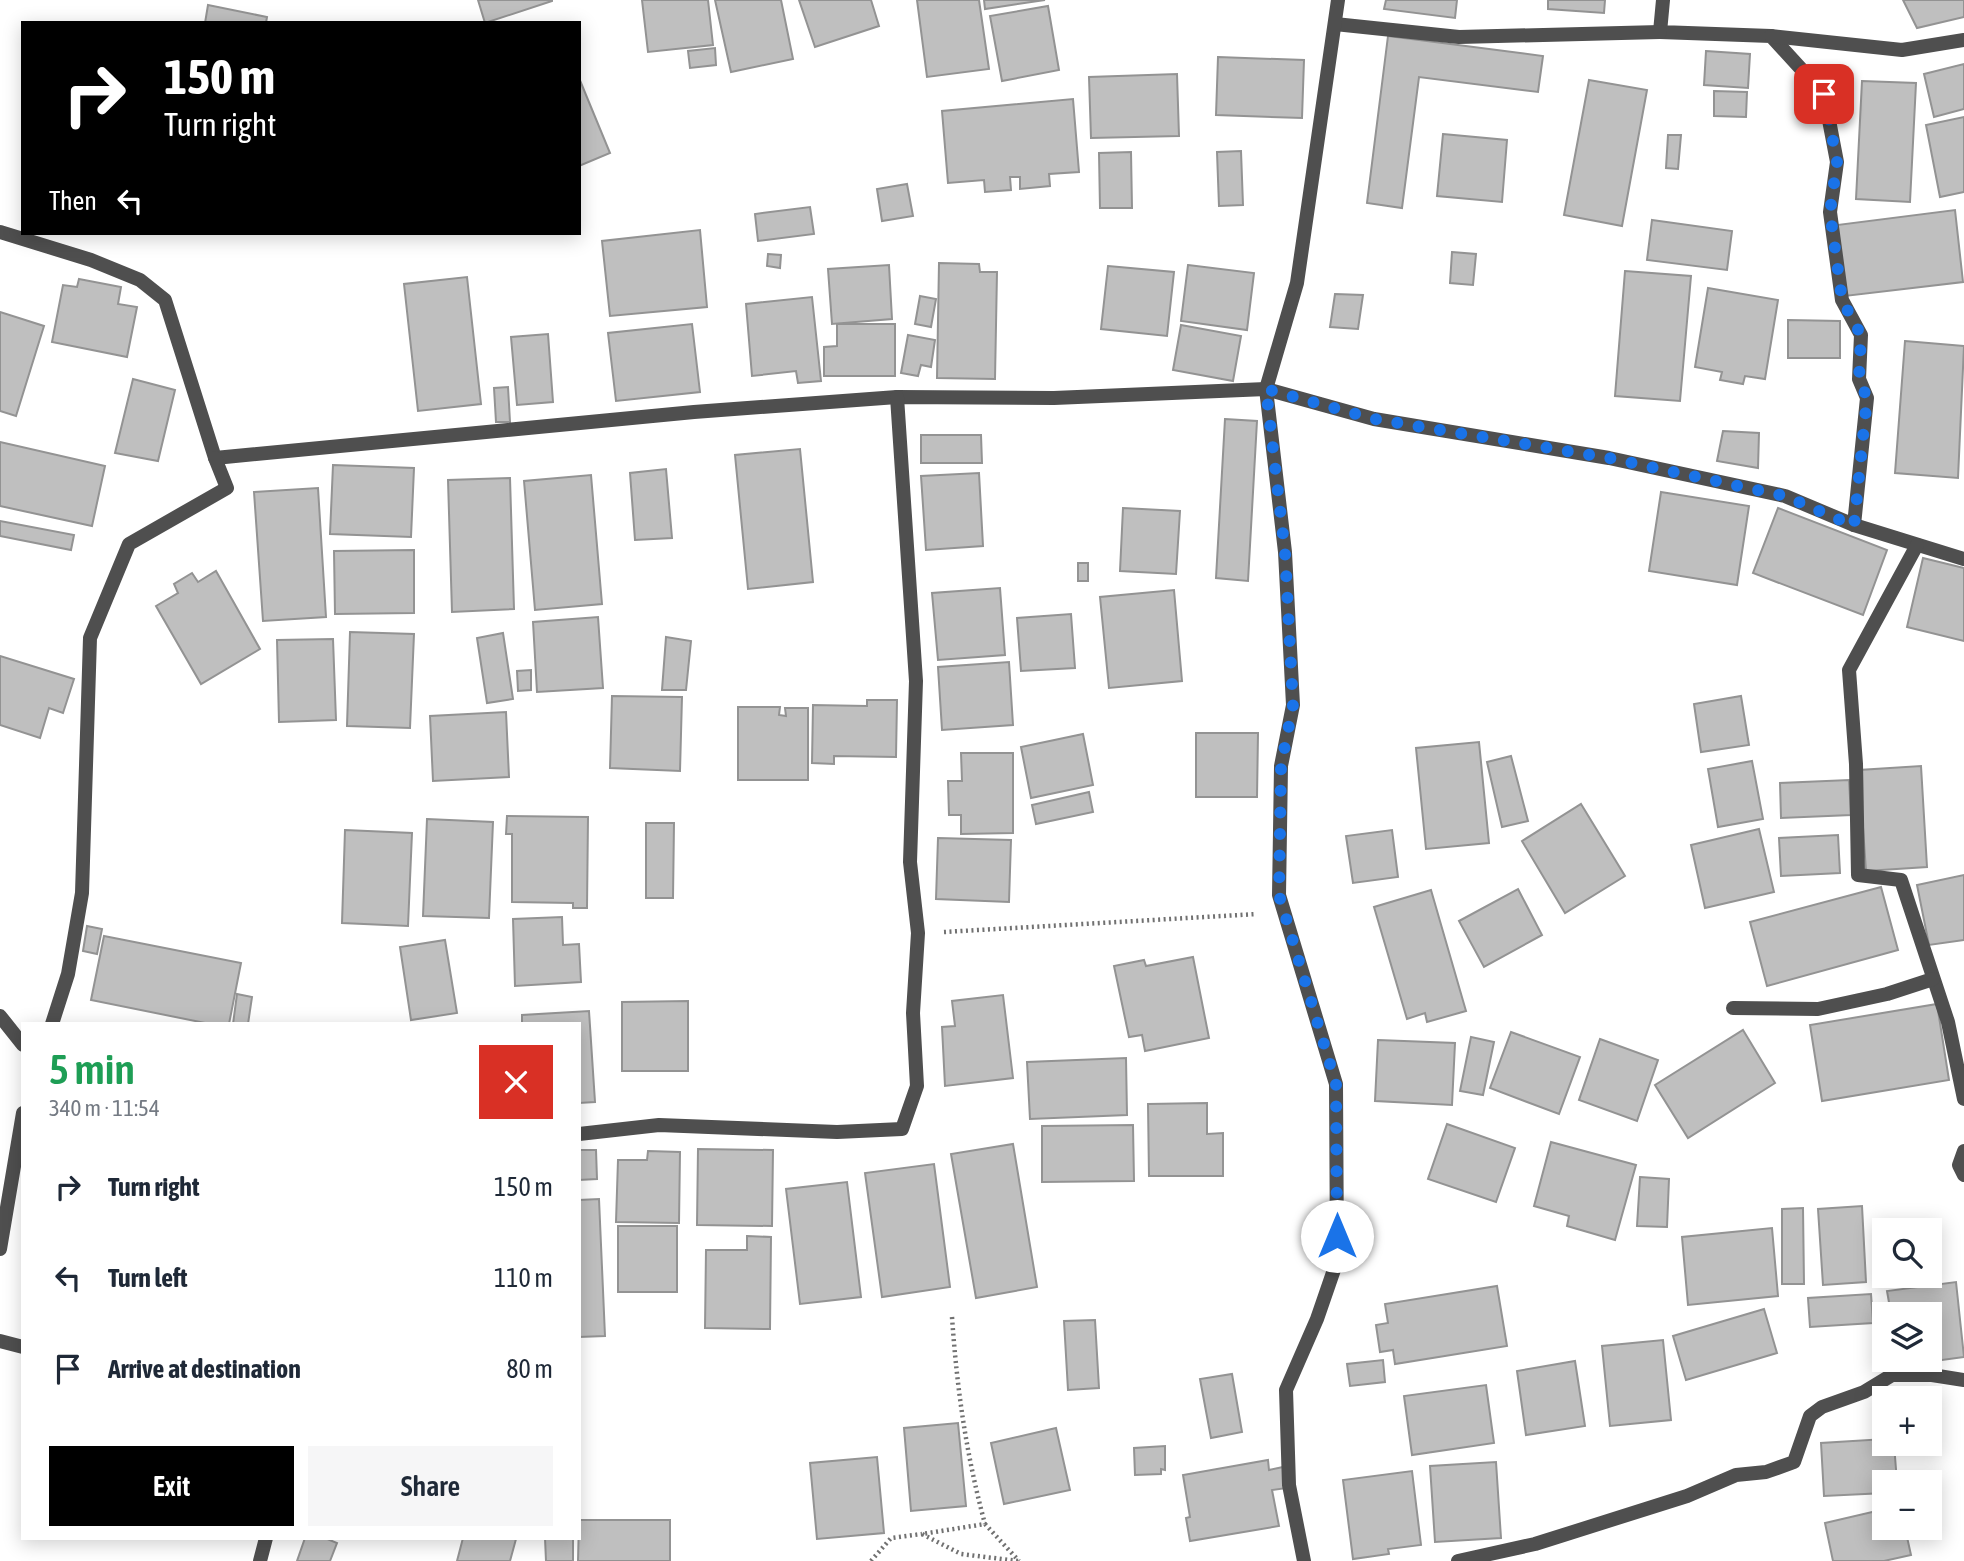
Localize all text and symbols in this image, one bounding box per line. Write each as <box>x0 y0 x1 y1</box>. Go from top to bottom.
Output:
text: 150 m <box>164 48 275 104</box>
icon: right <box>49 49 140 140</box>
pin <box>1794 64 1854 124</box>
icon: arrive <box>1805 75 1843 113</box>
text: Turn right <box>164 106 277 143</box>
icon: left <box>111 182 149 220</box>
text: Then <box>49 186 97 216</box>
text: 5 min <box>49 1045 135 1093</box>
button: close <box>479 1045 553 1119</box>
text: 340 m · 11:54 <box>49 1095 160 1121</box>
icon: right <box>49 1168 87 1206</box>
text: Turn right <box>108 1172 199 1202</box>
text: 150 m <box>494 1172 553 1202</box>
position arrow <box>1300 1199 1374 1273</box>
map controls <box>1872 1218 1942 1540</box>
button: search <box>1872 1218 1942 1288</box>
icon: left <box>49 1259 87 1297</box>
text: Turn left <box>108 1263 188 1293</box>
text: 110 m <box>494 1263 553 1293</box>
button: layers <box>1872 1302 1942 1372</box>
icon: arrive <box>49 1350 87 1388</box>
text: Arrive at destination <box>108 1354 301 1384</box>
text: 80 m <box>506 1354 553 1384</box>
button: + <box>1872 1386 1942 1456</box>
button: Exit <box>49 1446 294 1526</box>
button: Share <box>308 1446 553 1526</box>
button: − <box>1872 1470 1942 1540</box>

